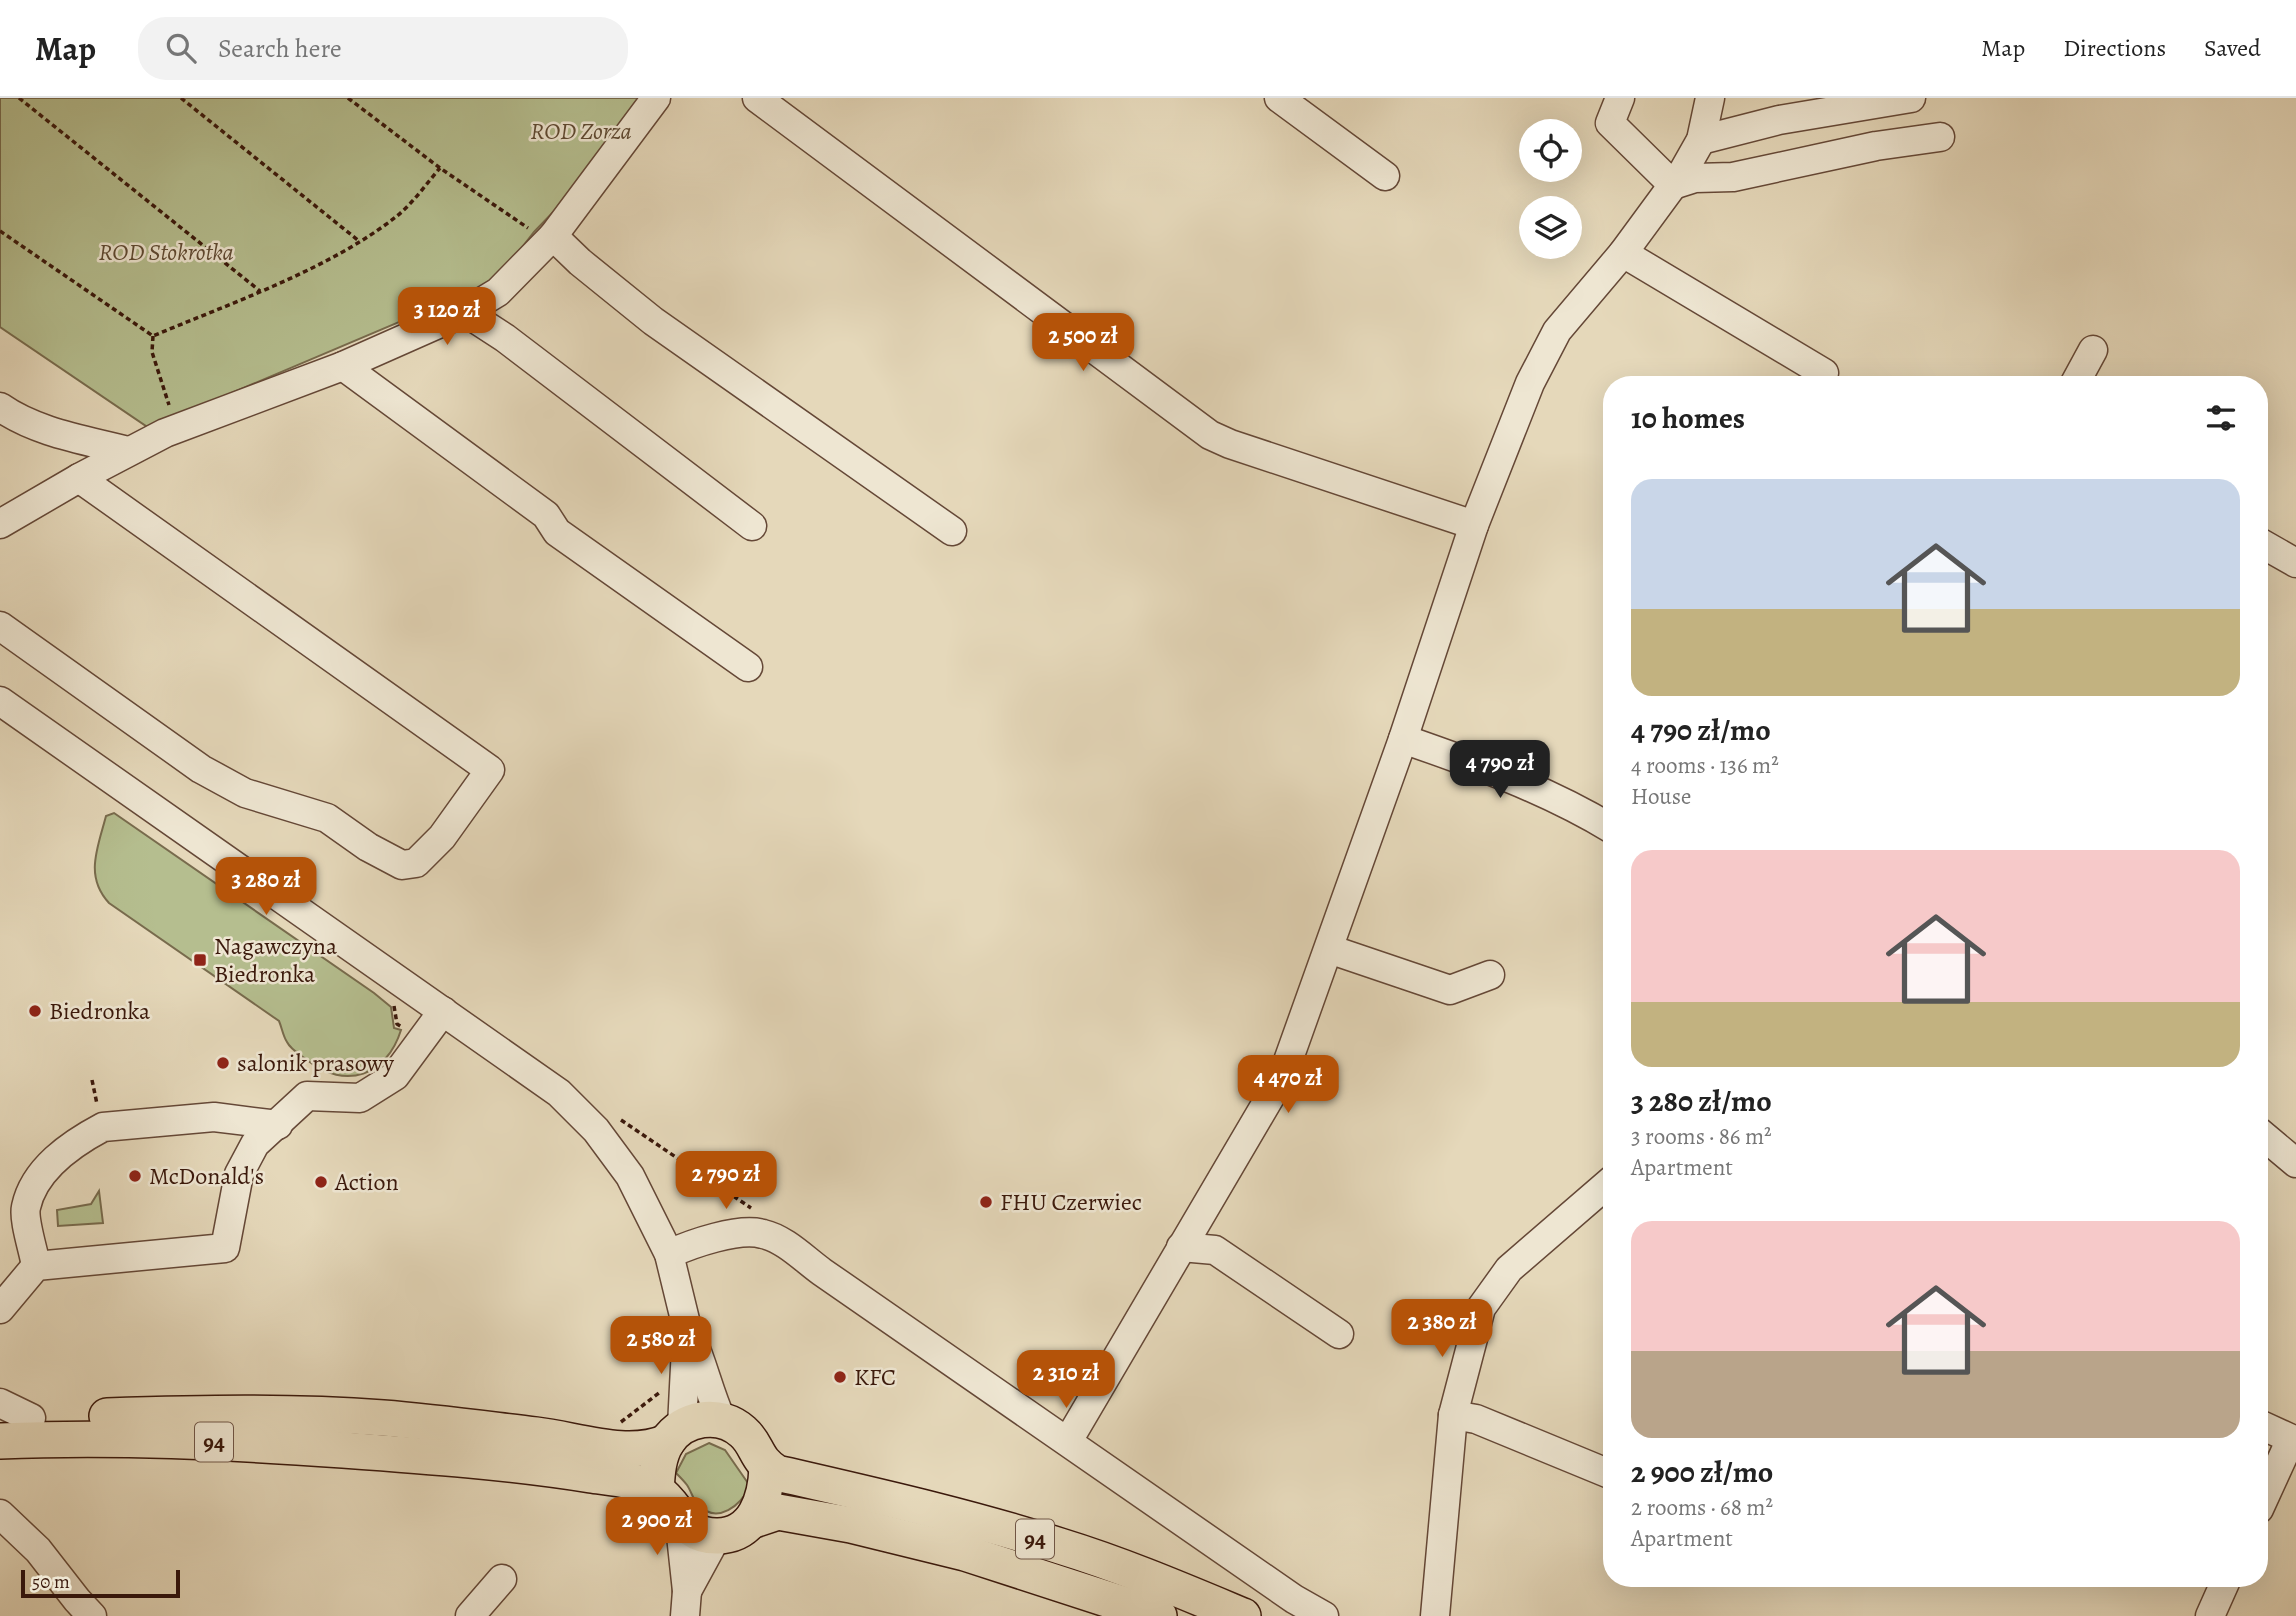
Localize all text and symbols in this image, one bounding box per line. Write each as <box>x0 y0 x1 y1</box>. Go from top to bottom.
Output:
search box <box>138 17 628 80</box>
text: Map <box>35 26 96 71</box>
icon: search <box>162 29 200 67</box>
text: Search here <box>218 31 342 66</box>
text: Map <box>1981 32 2025 64</box>
text: Directions <box>2063 32 2166 64</box>
text: Saved <box>2204 32 2261 64</box>
park label: ROD Zorza <box>530 115 632 147</box>
map controls <box>1519 119 1582 259</box>
button: locate <box>1519 119 1582 182</box>
button: layers <box>1519 196 1582 259</box>
park label: ROD Stokrotka <box>98 236 234 268</box>
pin: 3 120 zł <box>375 288 519 347</box>
text: 3 120 zł <box>414 294 480 325</box>
pin: 2 500 zł <box>1011 314 1155 373</box>
text: 2 500 zł <box>1048 320 1118 351</box>
text: 10 homes <box>1631 398 1745 438</box>
icon: filters <box>2202 399 2240 437</box>
icon: home <box>1873 525 1999 651</box>
text: 4 790 zł/mo <box>1631 710 1771 750</box>
pin: 4 790 zł <box>1428 740 1572 800</box>
text: 4 790 zł <box>1466 747 1534 778</box>
text: 4 rooms · 136 m² <box>1631 750 1779 781</box>
text: House <box>1631 781 1691 812</box>
pin: 3 280 zł <box>194 858 338 917</box>
text: 3 280 zł <box>231 864 301 895</box>
icon: home <box>1873 896 1999 1022</box>
place label: Nagawczyna Biedronka <box>214 930 338 990</box>
marker: Nagawczyna Biedronka <box>192 952 208 968</box>
place label: Biedronka <box>49 995 151 1027</box>
marker: Biedronka <box>27 1003 43 1019</box>
place label: salonik prasowy <box>237 1047 394 1079</box>
marker: salonik prasowy <box>215 1055 231 1071</box>
pin: 4 470 zł <box>1216 1056 1360 1115</box>
text: 4 470 zł <box>1254 1062 1322 1093</box>
text: 3 280 zł/mo <box>1631 1081 1772 1121</box>
text: 3 rooms · 86 m² <box>1631 1121 1772 1152</box>
pin: 2 790 zł <box>654 1152 798 1211</box>
text: Apartment <box>1631 1152 1733 1183</box>
text: 2 790 zł <box>692 1158 760 1189</box>
place label: McDonald's <box>149 1160 264 1192</box>
place label: Action <box>334 1166 399 1198</box>
marker: McDonald's <box>127 1168 143 1184</box>
marker: Action <box>313 1174 329 1190</box>
place label: FHU Czerwiec <box>1000 1186 1142 1218</box>
marker: FHU Czerwiec <box>978 1194 994 1210</box>
icon: home <box>1873 1267 1999 1393</box>
pin: 2 380 zł <box>1370 1300 1514 1359</box>
text: 2 380 zł <box>1407 1306 1477 1337</box>
pin: 2 580 zł <box>589 1316 733 1376</box>
text: 2 580 zł <box>626 1323 696 1354</box>
pin: 2 310 zł <box>994 1350 1138 1410</box>
text: 2 310 zł <box>1033 1357 1099 1388</box>
place label: KFC <box>854 1361 896 1393</box>
marker: KFC <box>832 1369 848 1385</box>
road number: 94 <box>195 1422 233 1462</box>
text: 2 900 zł/mo <box>1631 1452 1773 1492</box>
text: 2 rooms · 68 m² <box>1631 1492 1773 1523</box>
pin: 2 900 zł <box>585 1498 729 1557</box>
text: 2 900 zł <box>622 1504 692 1535</box>
road number: 94 <box>1016 1520 1054 1558</box>
text: Apartment <box>1631 1523 1733 1554</box>
scale bar <box>21 1567 180 1599</box>
text: 50 m <box>32 1569 70 1595</box>

